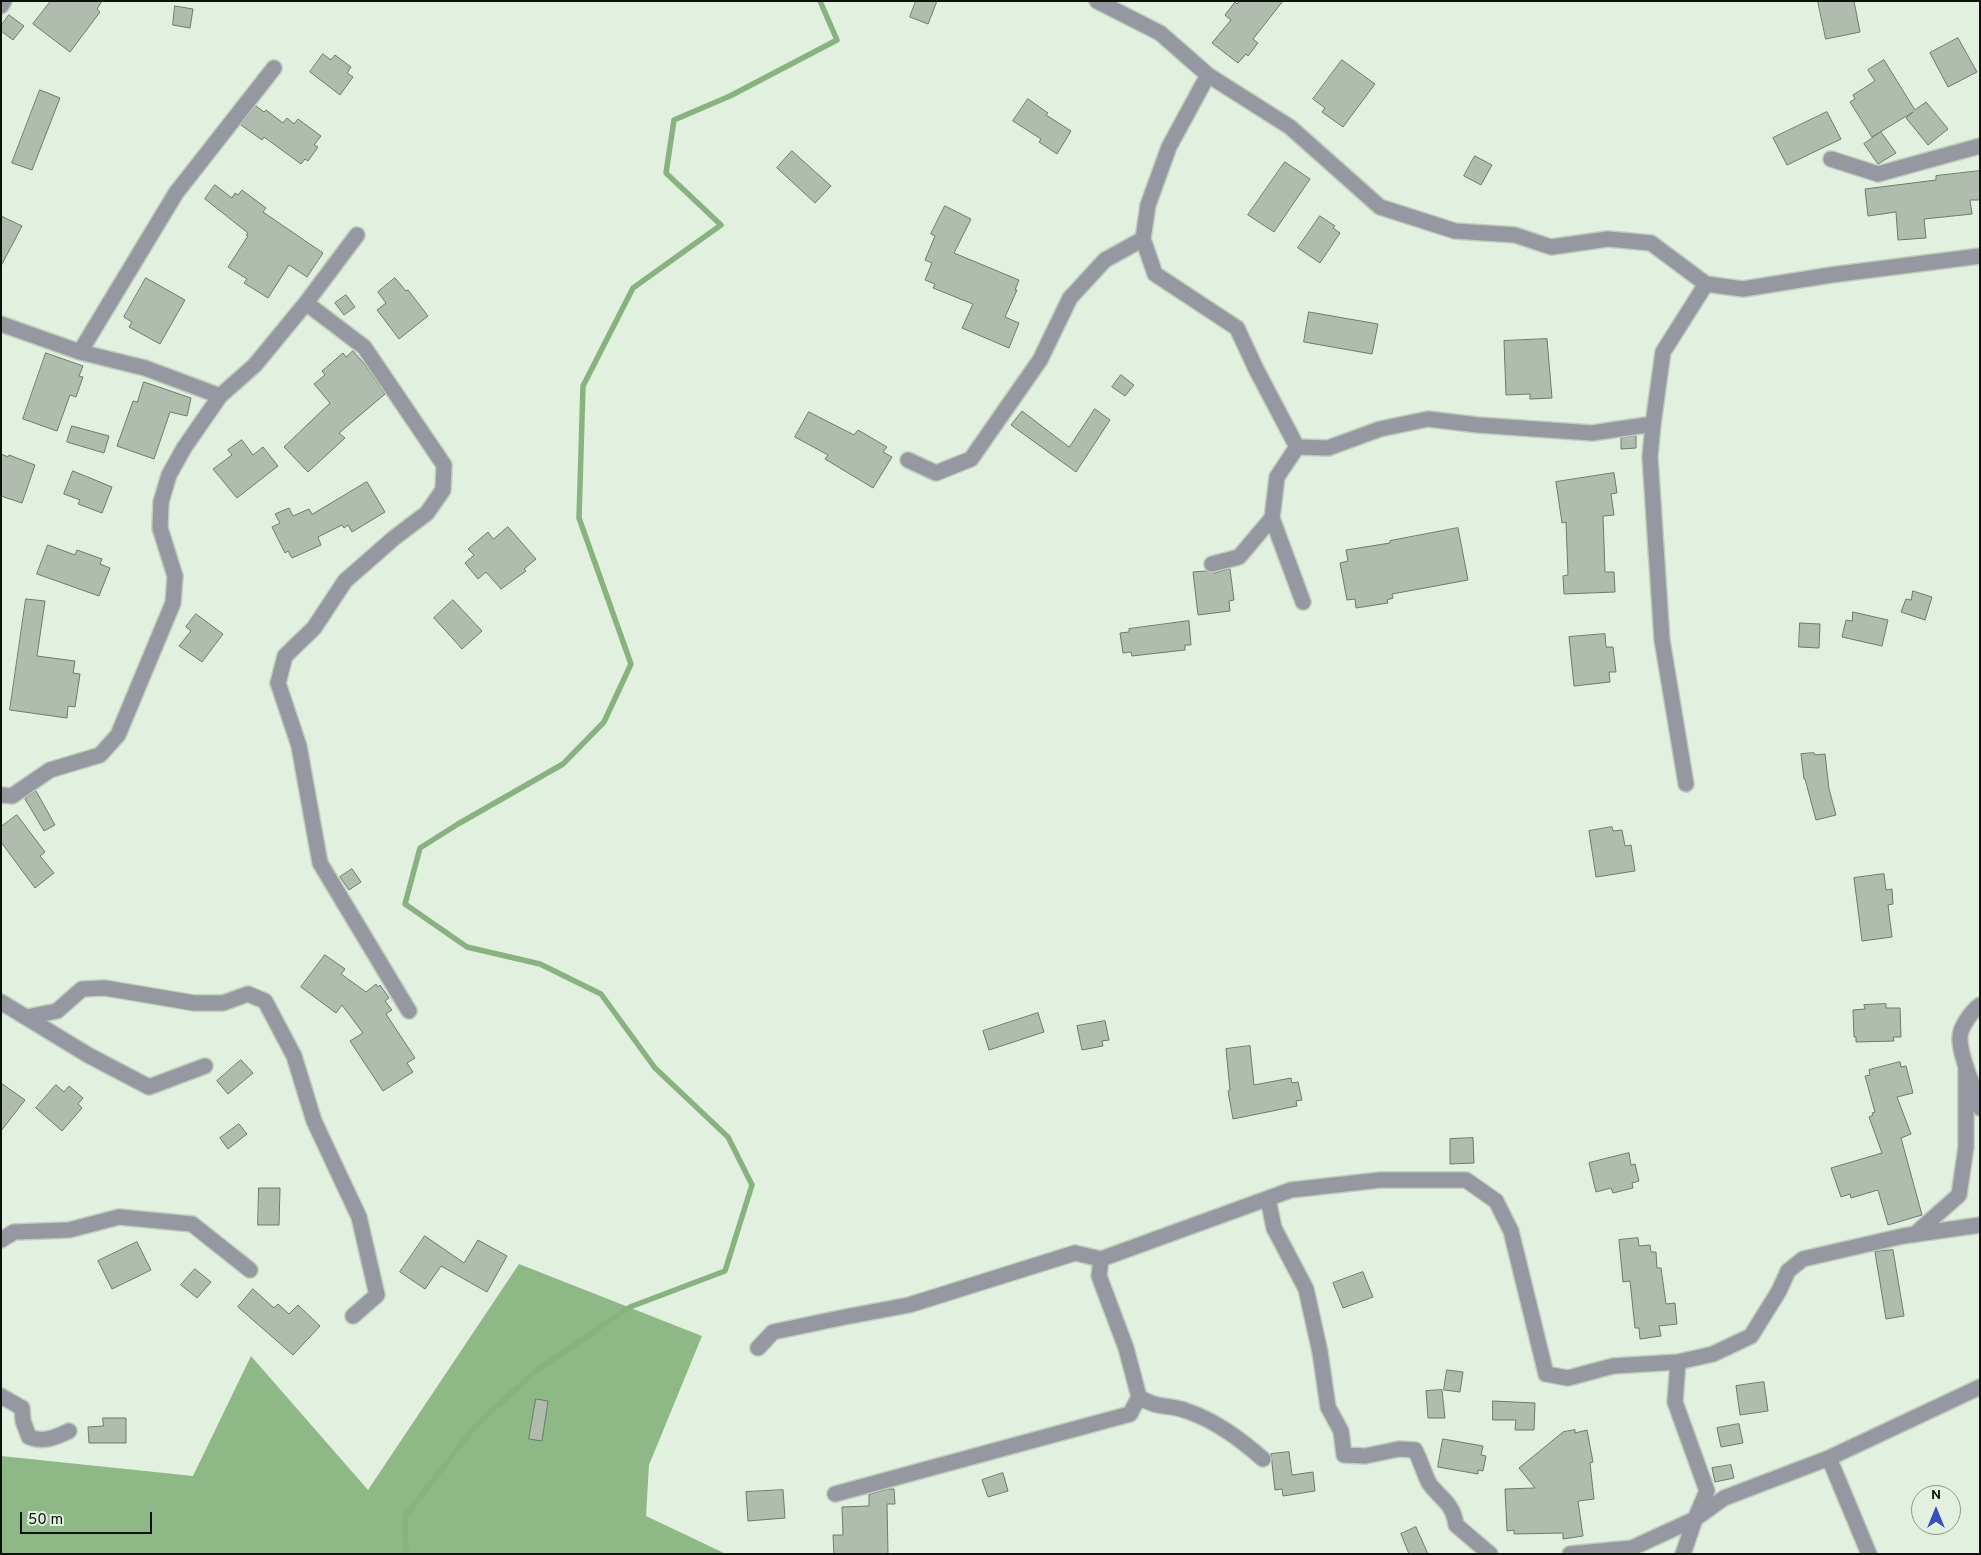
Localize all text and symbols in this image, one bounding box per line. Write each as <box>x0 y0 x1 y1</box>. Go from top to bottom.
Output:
north arrow <box>1911 1485 1961 1535</box>
text: N <box>1931 1487 1941 1504</box>
scale bar <box>22 1502 155 1534</box>
text: 50 m <box>28 1511 63 1530</box>

